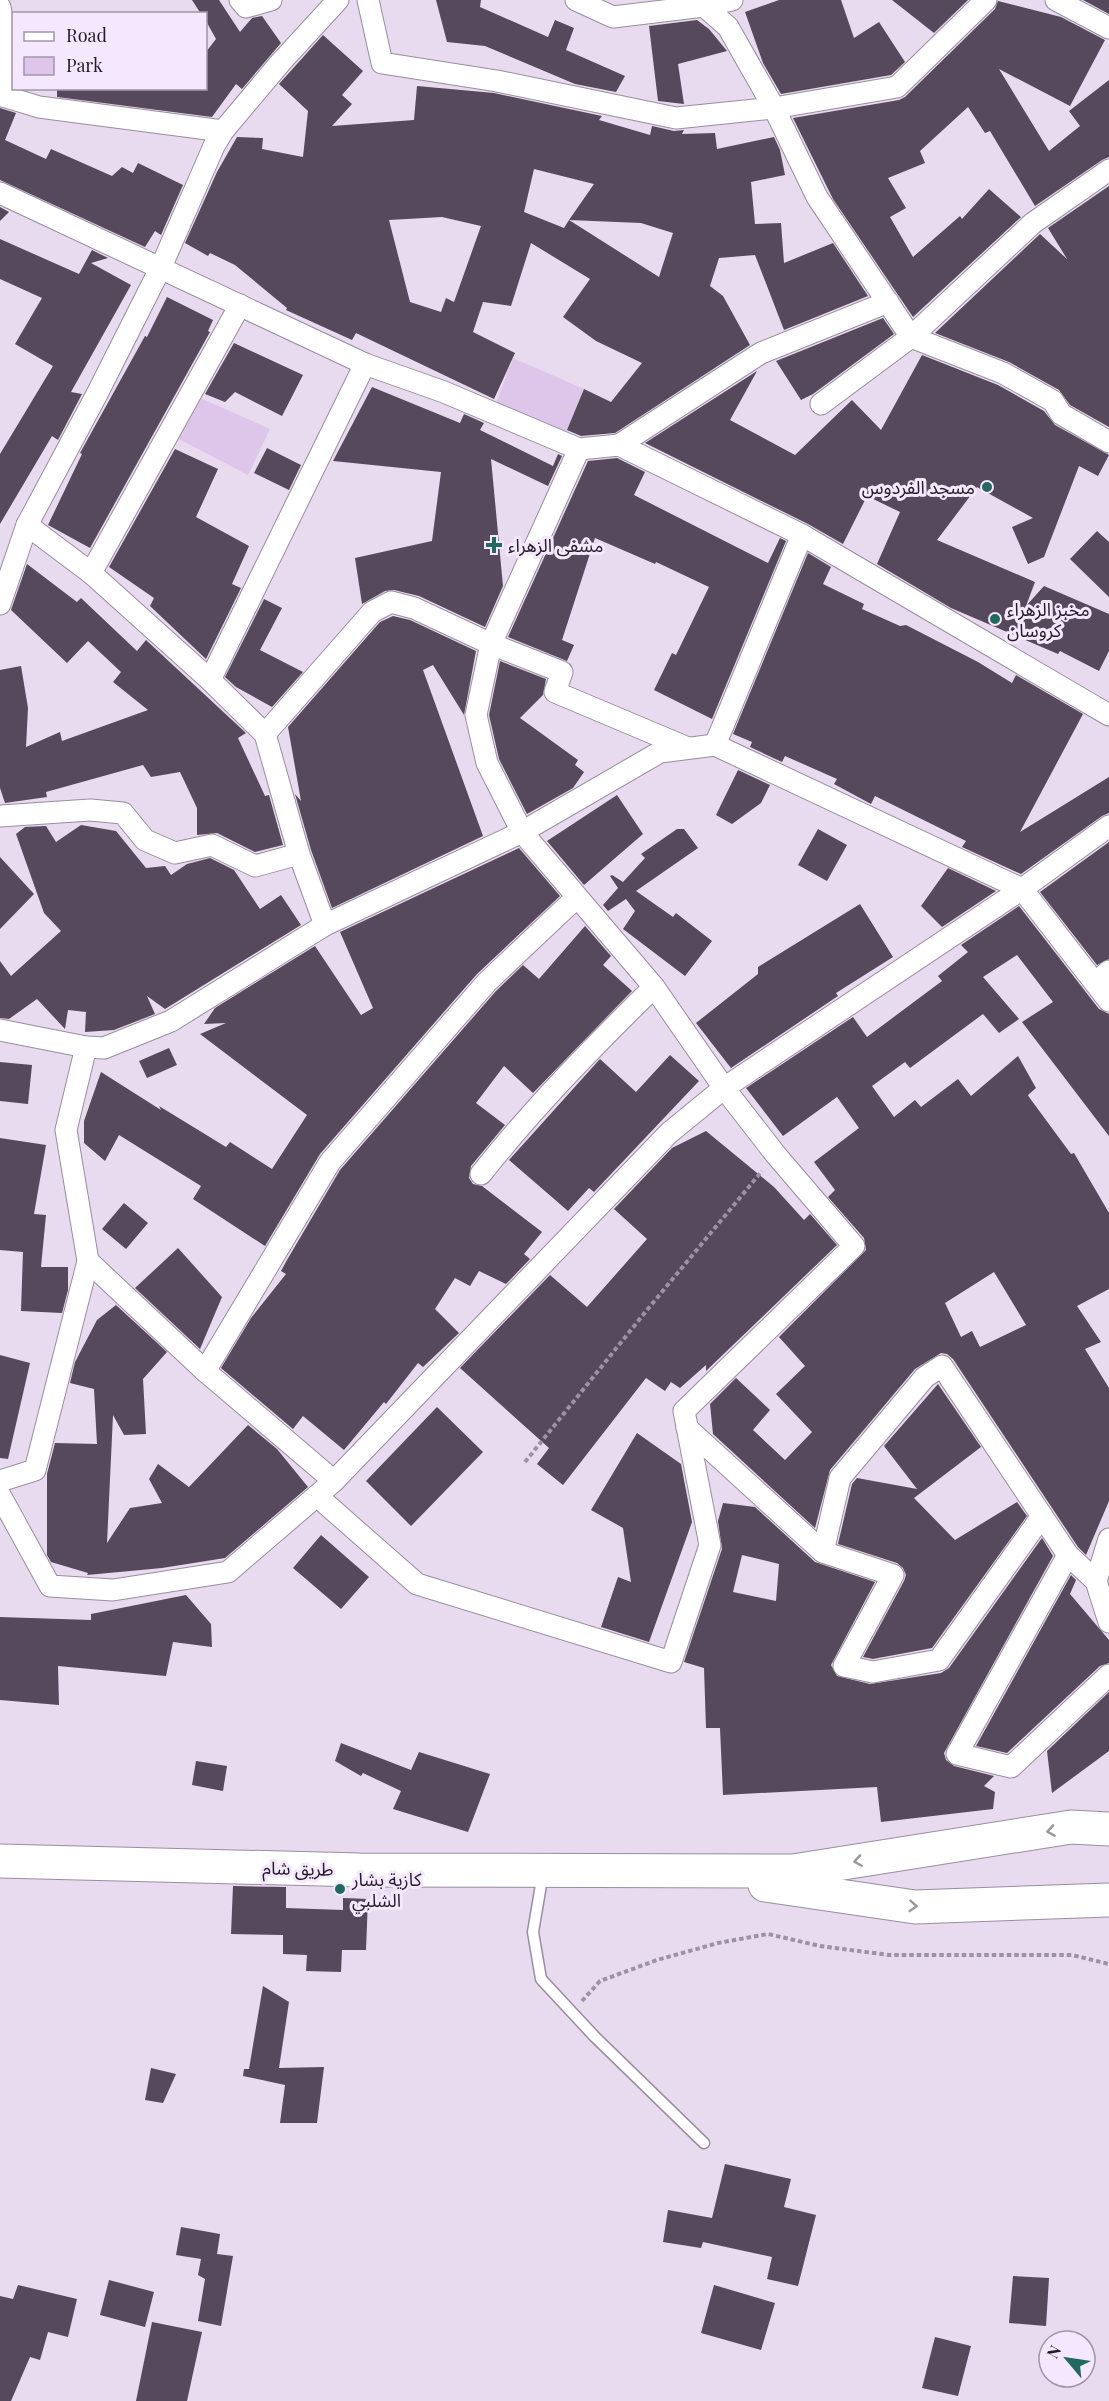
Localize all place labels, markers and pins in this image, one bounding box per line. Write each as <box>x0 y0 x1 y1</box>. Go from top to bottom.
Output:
place label: مسجد الفردوس <box>862 475 975 499</box>
marker: مسجد الفردوس <box>980 480 994 494</box>
place label: مشفى الزهراء <box>508 533 603 557</box>
marker: مشفى الزهراء <box>485 536 503 554</box>
place label: مخبز الزهراء كروسان <box>1007 597 1090 642</box>
marker: مخبز الزهراء كروسان <box>988 612 1002 626</box>
place label: كازية بشار الشلبي <box>351 1867 422 1914</box>
marker: كازية بشار الشلبي <box>333 1882 347 1896</box>

